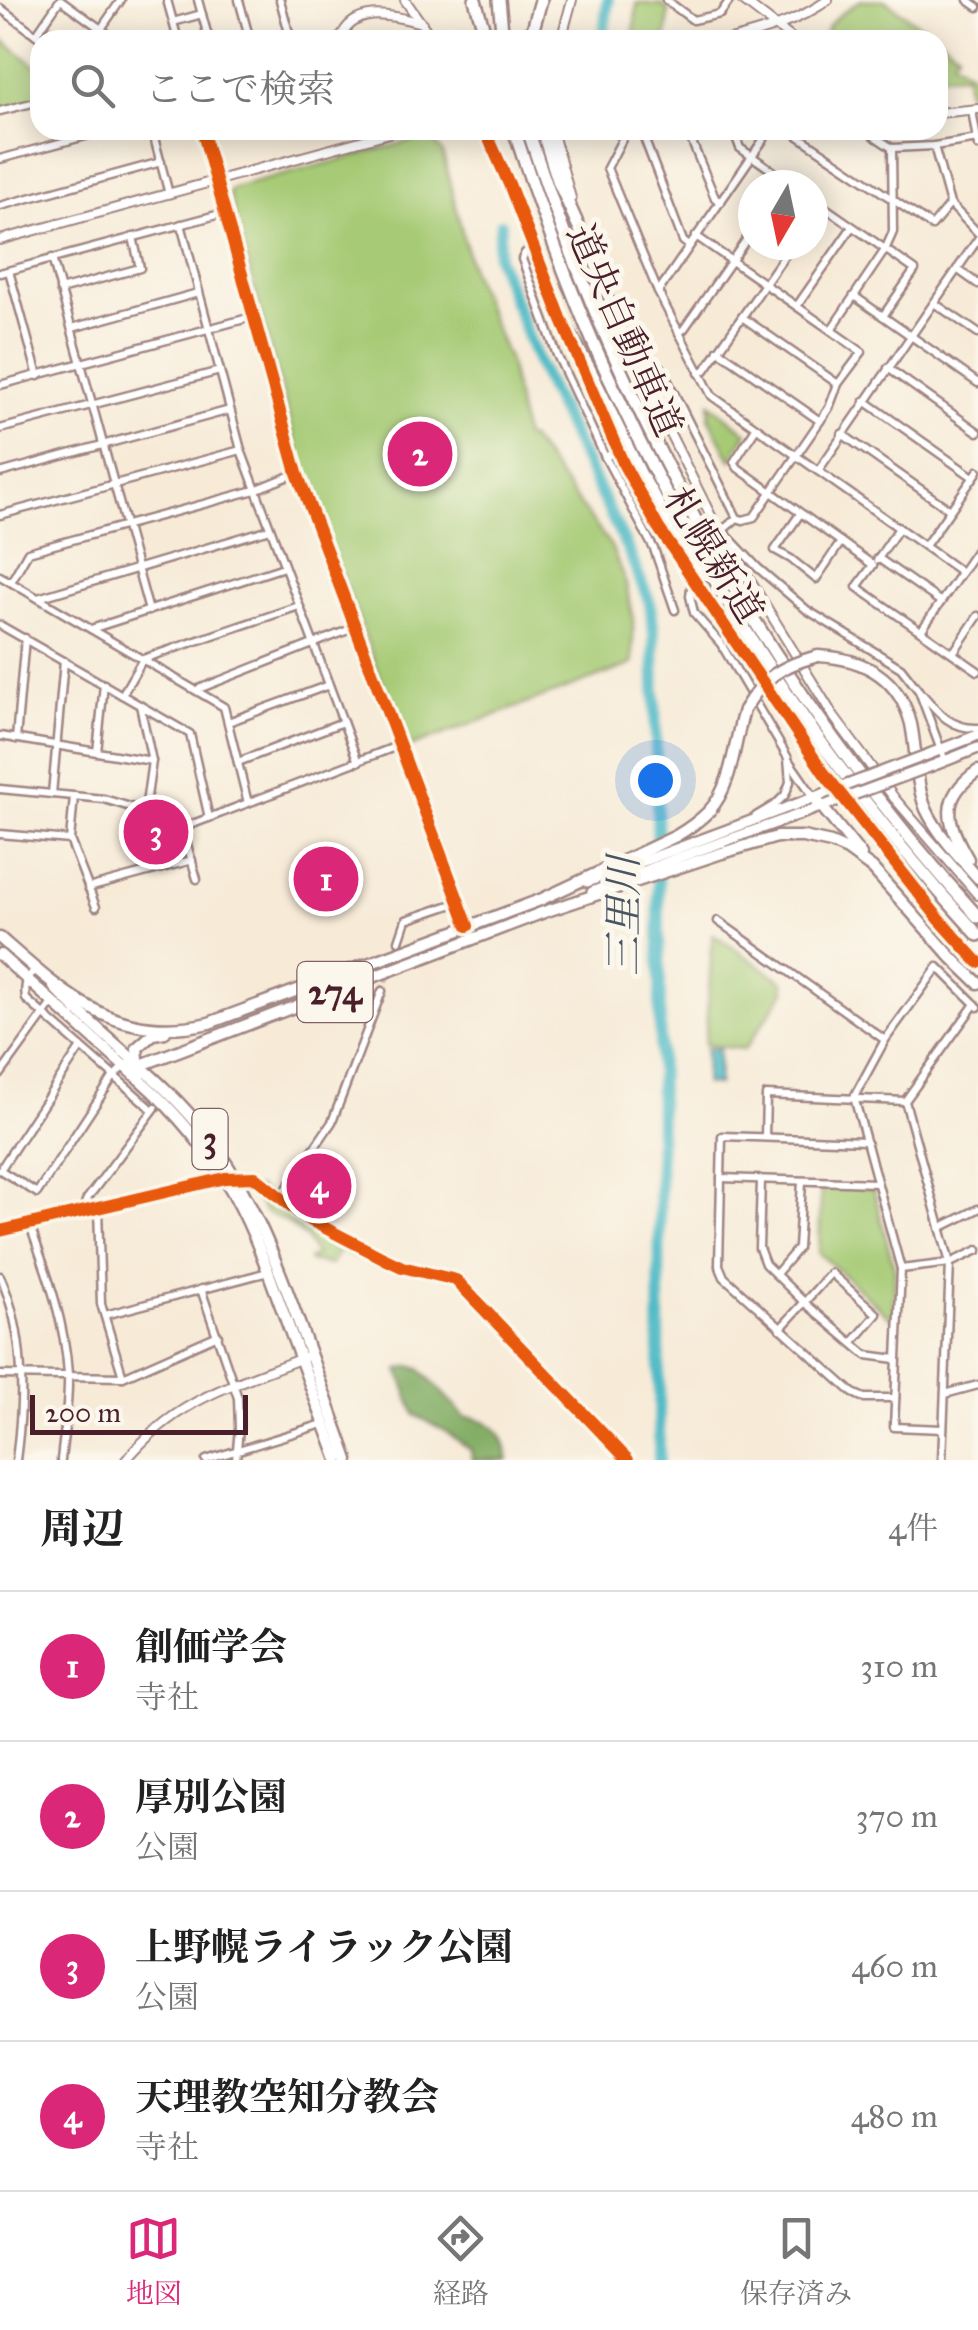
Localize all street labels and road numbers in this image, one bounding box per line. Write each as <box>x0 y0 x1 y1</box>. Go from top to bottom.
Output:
street label: 道央自動車道 <box>558 216 692 444</box>
street label: 札幌新道 <box>654 478 774 632</box>
road number: 274 <box>298 962 372 1022</box>
road number: 3 <box>192 1109 228 1169</box>

